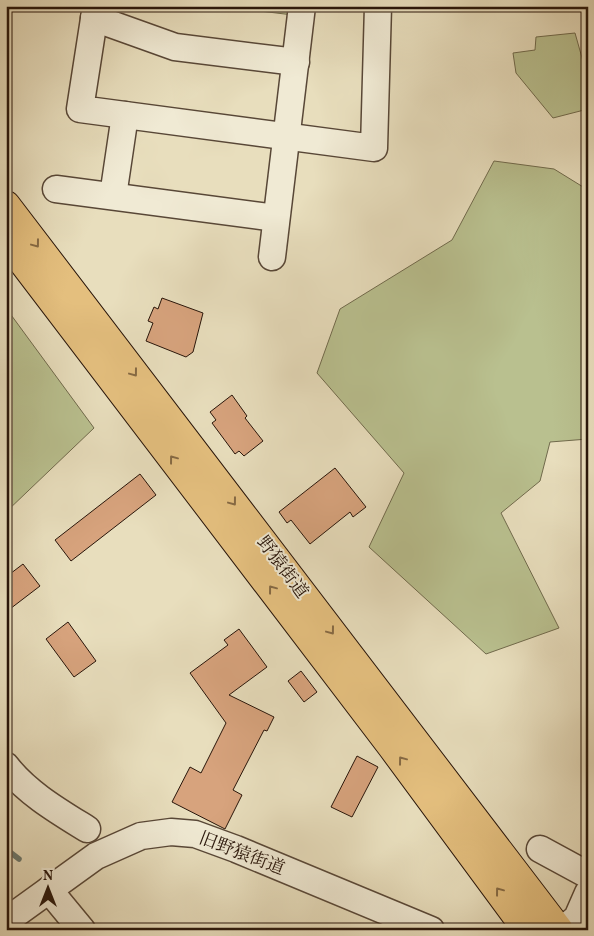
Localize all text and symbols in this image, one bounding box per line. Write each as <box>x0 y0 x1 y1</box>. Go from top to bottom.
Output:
one-way arrow <box>30 238 39 247</box>
one-way arrow <box>128 367 137 377</box>
one-way arrow <box>171 456 179 465</box>
one-way arrow <box>227 496 235 505</box>
street label: 野猿街道 <box>250 532 313 604</box>
one-way arrow <box>269 585 278 595</box>
one-way arrow <box>326 625 334 634</box>
one-way arrow <box>399 756 408 766</box>
street label: 旧野猿街道 <box>195 827 288 882</box>
north arrow <box>22 864 72 914</box>
text: N <box>43 867 53 886</box>
one-way arrow <box>496 888 504 897</box>

